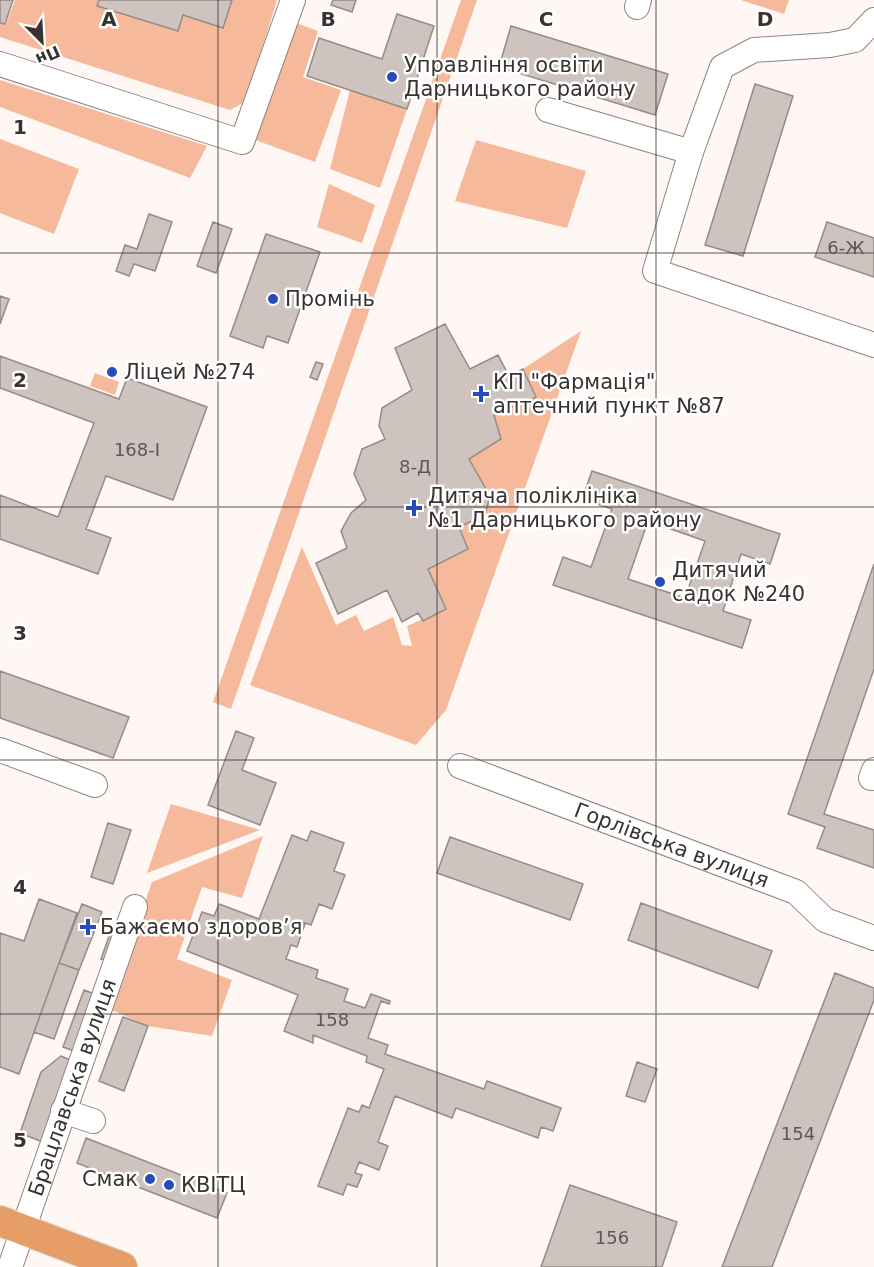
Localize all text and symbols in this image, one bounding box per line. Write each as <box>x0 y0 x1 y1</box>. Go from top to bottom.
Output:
text: A <box>101 7 117 31</box>
text: B <box>320 7 336 31</box>
text: C <box>539 7 553 31</box>
text: D <box>757 7 773 31</box>
north arrow <box>12 12 72 72</box>
text: Пн <box>33 42 63 69</box>
place label: Управління освіти Дарницького району <box>404 53 636 101</box>
marker: Управління освіти Дарницького району <box>385 70 399 84</box>
text: 1 <box>13 115 27 139</box>
house number: 6-Ж <box>827 237 865 258</box>
place label: Промінь <box>285 287 375 311</box>
marker: Промінь <box>266 292 280 306</box>
place label: Ліцей №274 <box>124 360 255 384</box>
marker: Ліцей №274 <box>105 365 119 379</box>
text: 2 <box>13 368 27 392</box>
place label: КП "Фармація" аптечний пункт №87 <box>493 370 725 418</box>
marker: КП "Фармація" аптечний пункт №87 <box>474 387 488 401</box>
house number: 168-І <box>114 439 160 460</box>
house number: 8-Д <box>399 456 431 477</box>
place label: Дитяча поліклініка №1 Дарницького району <box>428 484 701 532</box>
marker: Дитяча поліклініка №1 Дарницького району <box>405 499 423 517</box>
place label: Дитячий садок №240 <box>672 558 805 606</box>
marker: Дитячий садок №240 <box>653 575 667 589</box>
text: 3 <box>13 621 27 645</box>
street label: Горлівська вулиця <box>571 798 772 893</box>
text: 4 <box>13 875 27 899</box>
place label: Бажаємо здоровʼя <box>100 915 302 939</box>
marker: Бажаємо здоровʼя <box>81 920 95 934</box>
street label: Брацлавська вулиця <box>23 976 121 1199</box>
house number: 158 <box>315 1009 349 1030</box>
house number: 154 <box>781 1123 815 1144</box>
text: 5 <box>13 1128 27 1152</box>
place label: Смак <box>82 1167 138 1191</box>
marker: Смак <box>143 1172 157 1186</box>
place label: КВІТЦ <box>181 1173 246 1197</box>
marker: КВІТЦ <box>162 1178 176 1192</box>
house number: 156 <box>595 1227 629 1248</box>

